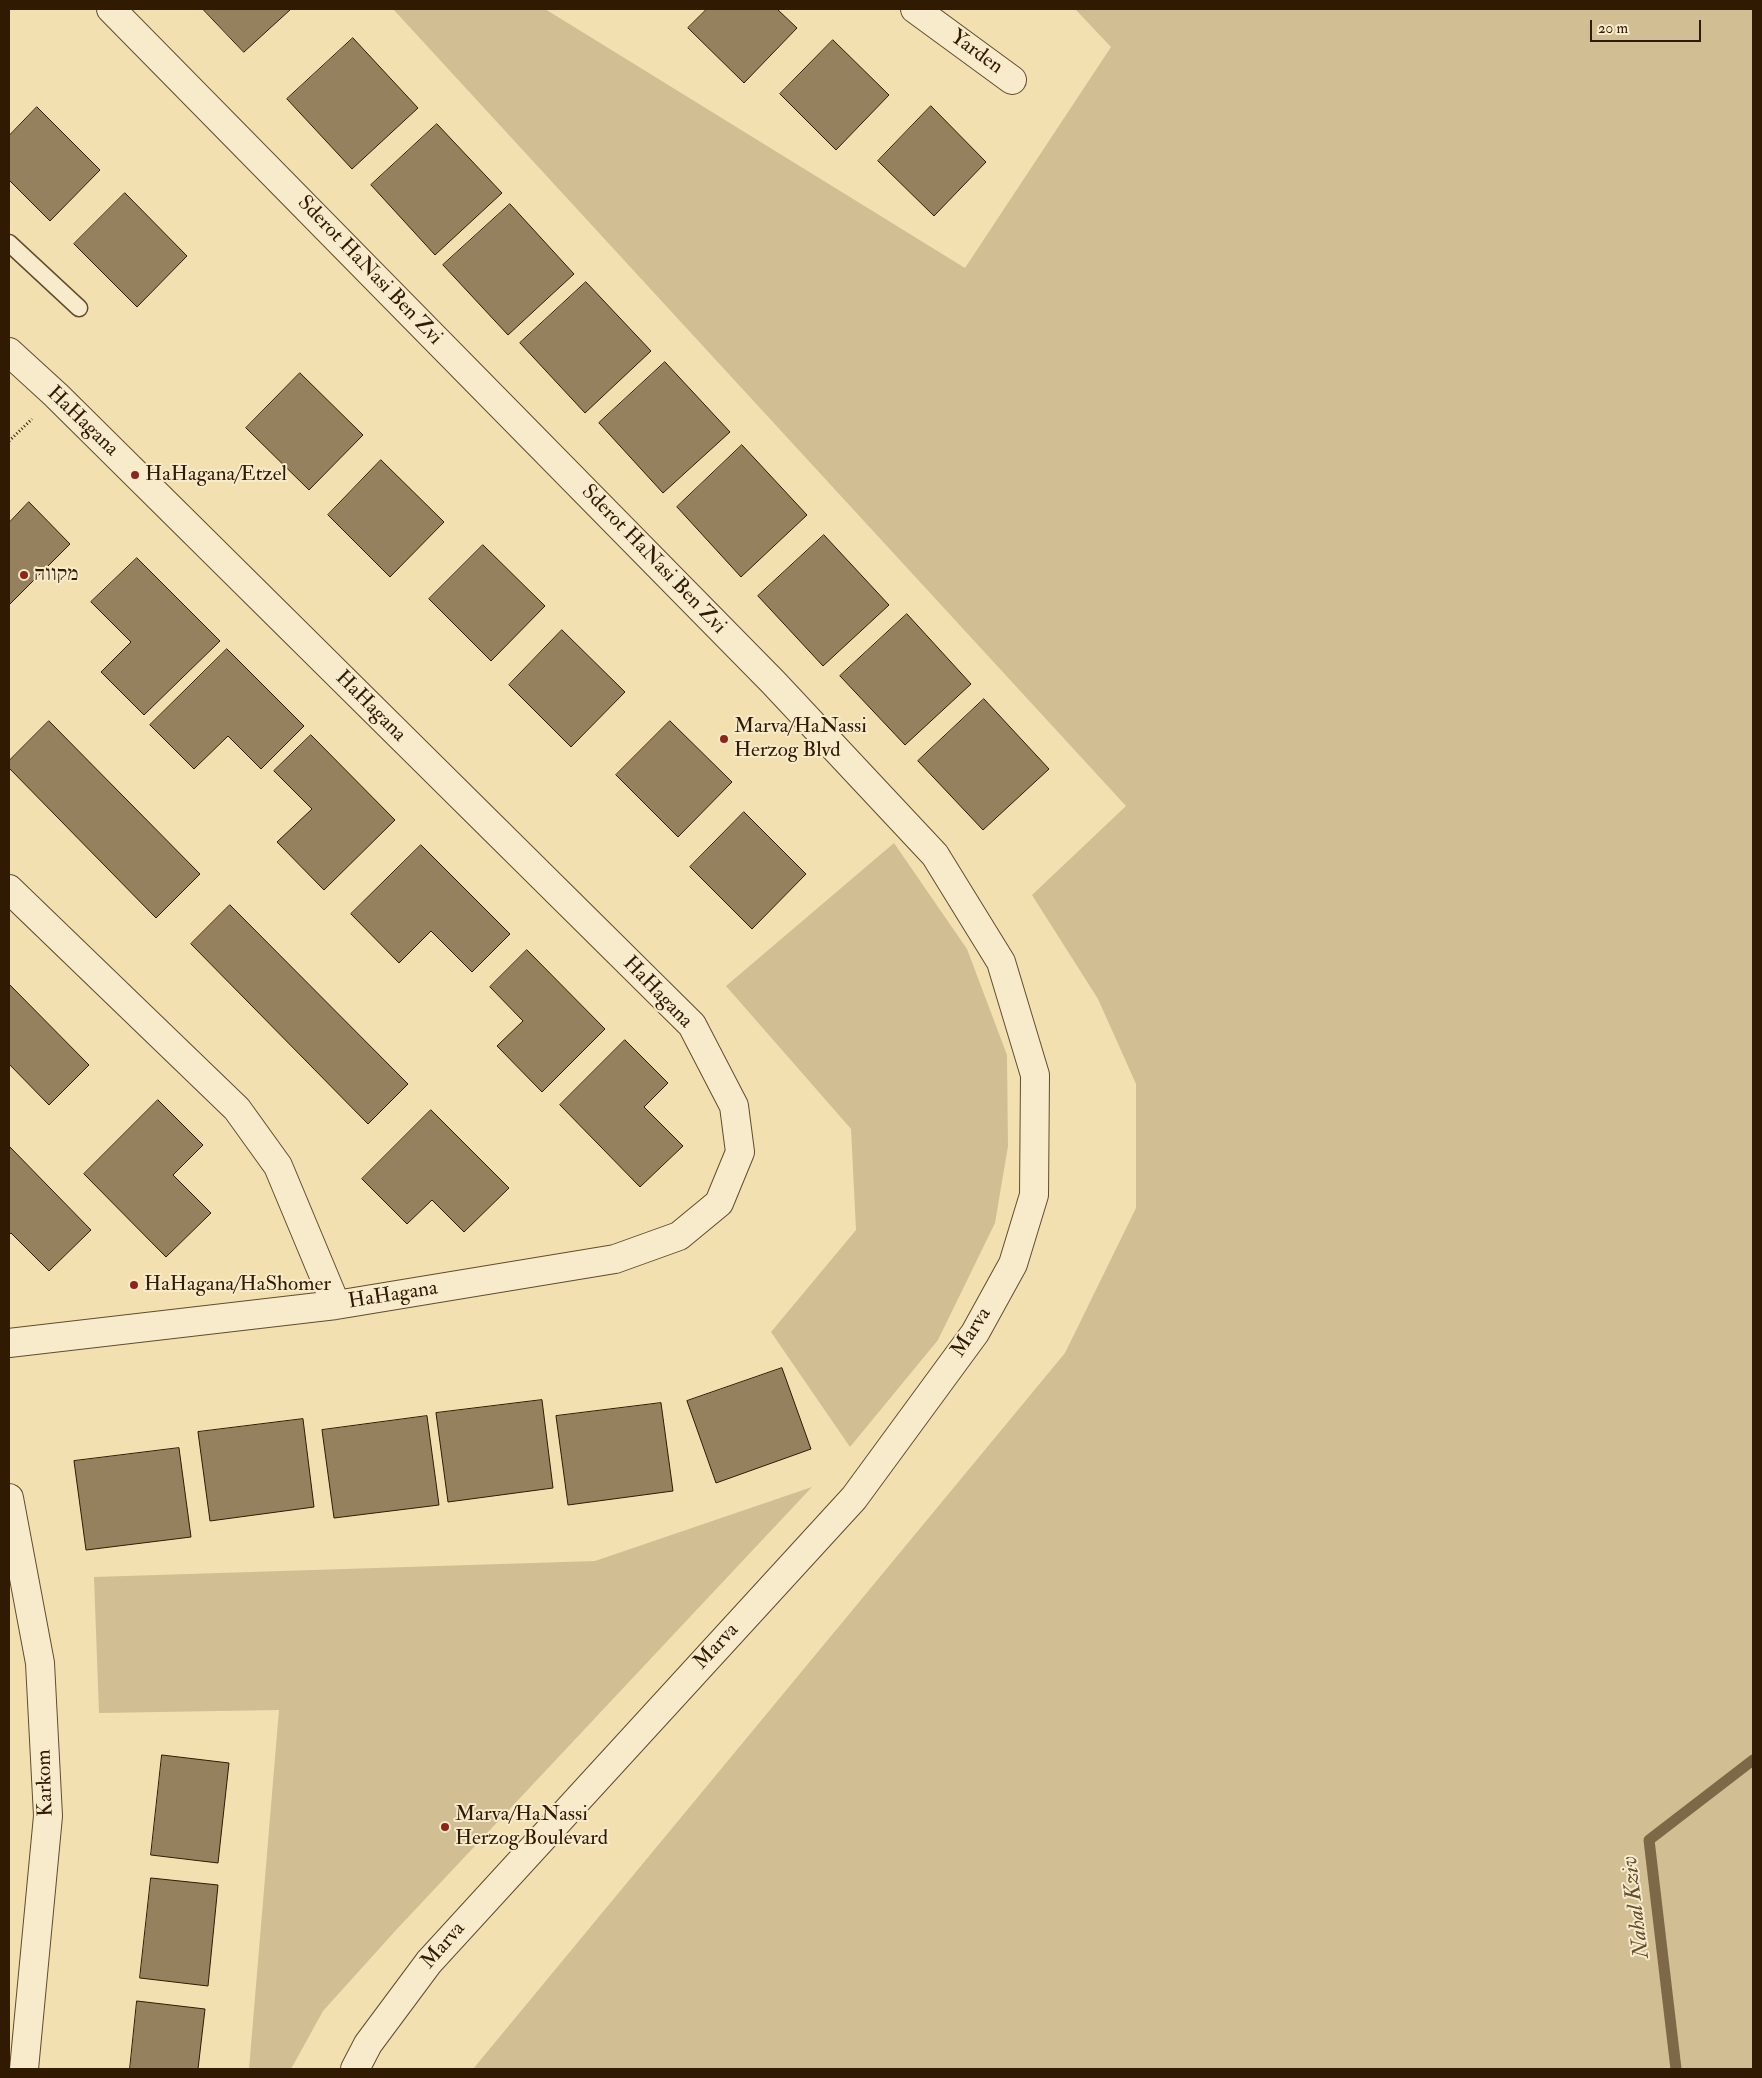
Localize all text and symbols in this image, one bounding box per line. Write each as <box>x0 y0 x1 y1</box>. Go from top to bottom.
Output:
scale bar <box>1592 10 1703 42</box>
text: 20 m <box>1598 19 1628 38</box>
street label: Yarden <box>945 26 1007 80</box>
street label: Sderot HaNasi Ben Zvi <box>291 191 447 351</box>
street label: HaHagana <box>41 382 123 462</box>
place label: HaHagana/Etzel <box>145 462 287 488</box>
marker: HaHagana/Etzel <box>129 469 141 481</box>
street label: Sderot HaNasi Ben Zvi <box>575 480 731 640</box>
place label: מקווה <box>34 562 78 588</box>
marker: מקווה <box>18 569 30 581</box>
street label: HaHagana <box>329 666 411 748</box>
place label: Marva/HaNassi Herzog Blvd <box>734 714 867 764</box>
marker: Marva/HaNassi Herzog Blvd <box>718 733 730 745</box>
street label: HaHagana <box>617 952 697 1034</box>
place label: HaHagana/HaShomer <box>144 1272 331 1298</box>
street label: HaHagana <box>347 1277 439 1315</box>
marker: HaHagana/HaShomer <box>128 1279 140 1291</box>
street label: Marva <box>947 1303 997 1363</box>
street label: Marva <box>689 1618 745 1676</box>
street label: Karkom <box>32 1749 60 1817</box>
place label: Marva/HaNassi Herzog Boulevard <box>455 1802 608 1852</box>
marker: Marva/HaNassi Herzog Boulevard <box>439 1821 451 1833</box>
water label: Nahal Kziv <box>1618 1854 1656 1960</box>
street label: Marva <box>417 1917 471 1975</box>

